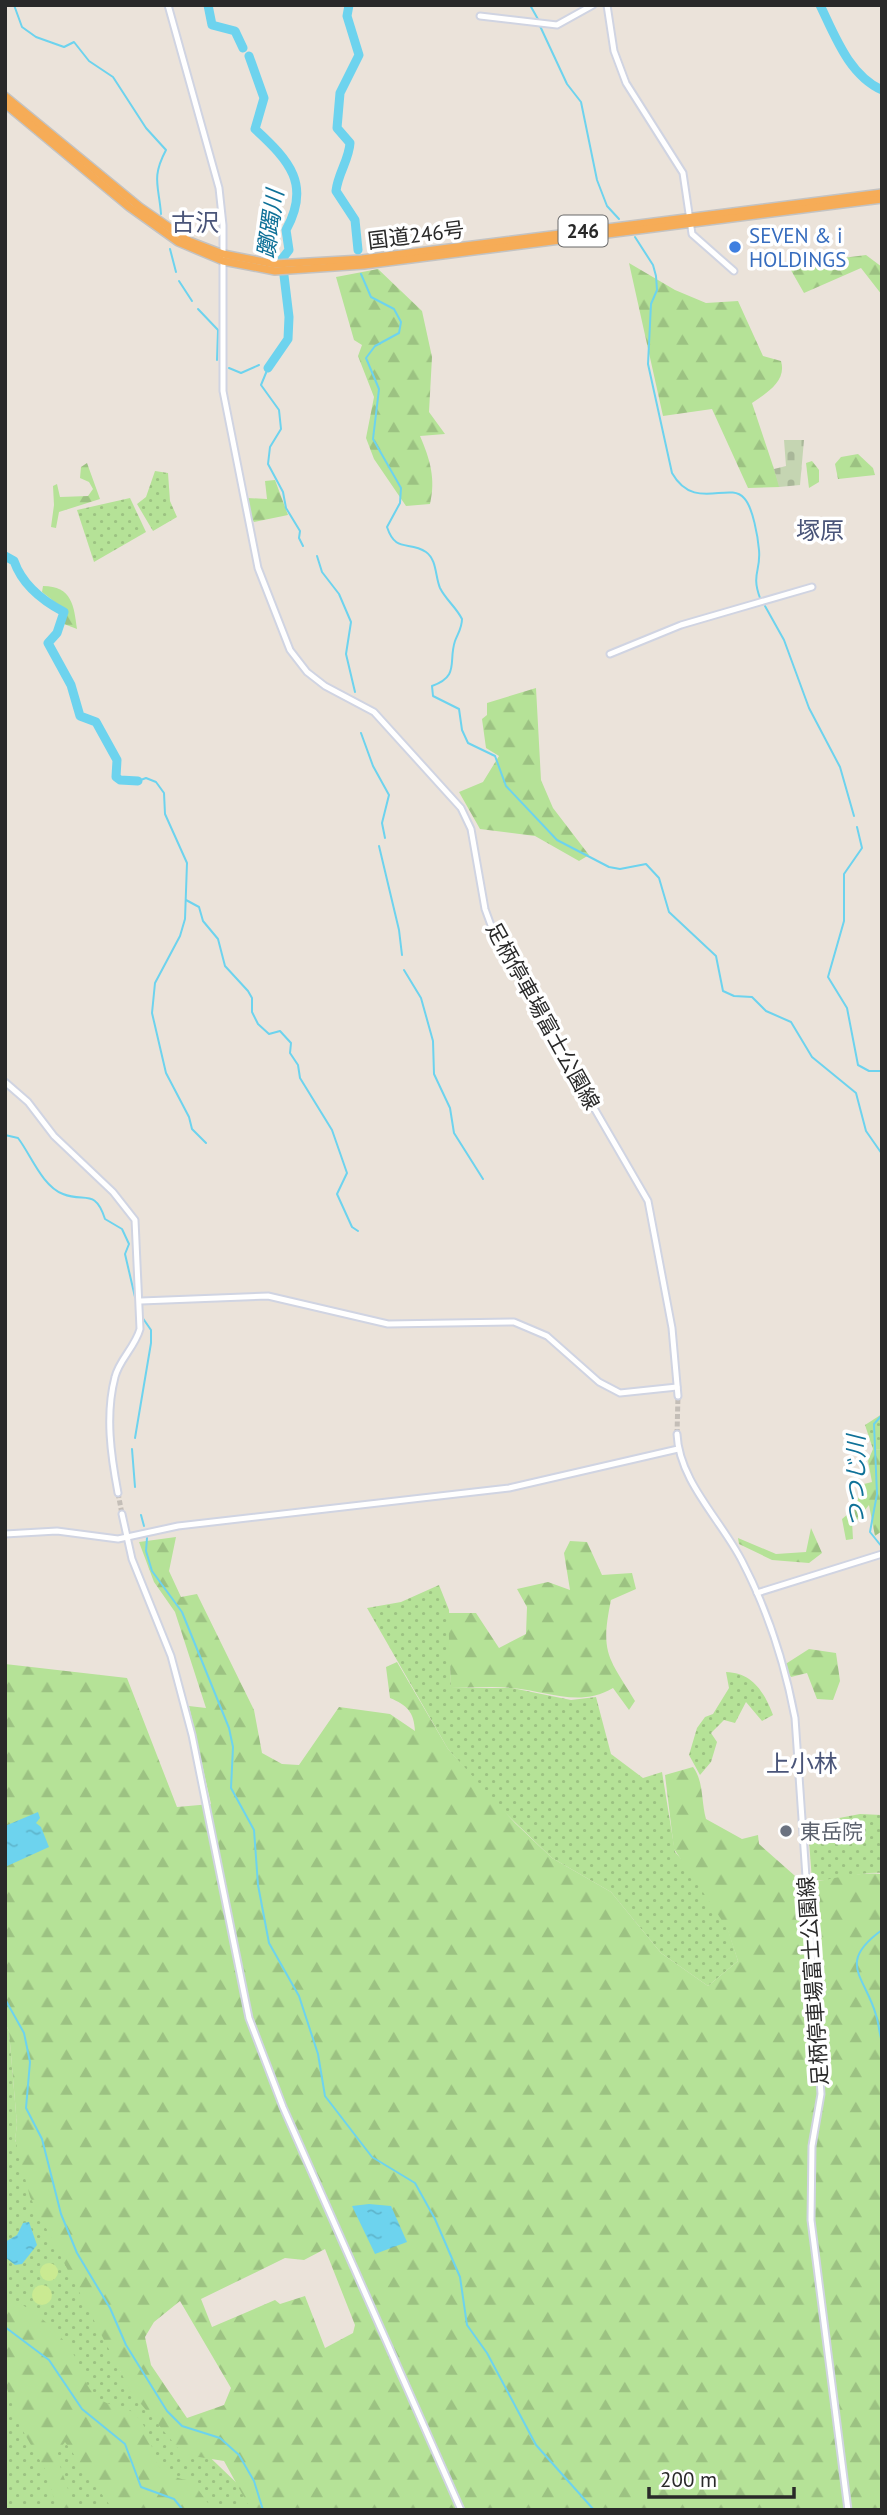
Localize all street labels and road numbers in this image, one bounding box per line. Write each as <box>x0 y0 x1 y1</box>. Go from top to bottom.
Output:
street label: 国道246号 <box>366 216 466 254</box>
road number: 246 <box>558 216 608 246</box>
street label: 足柄停車場富士公園線 <box>480 918 606 1114</box>
street label: 足柄停車場富士公園線 <box>792 1875 834 2087</box>

